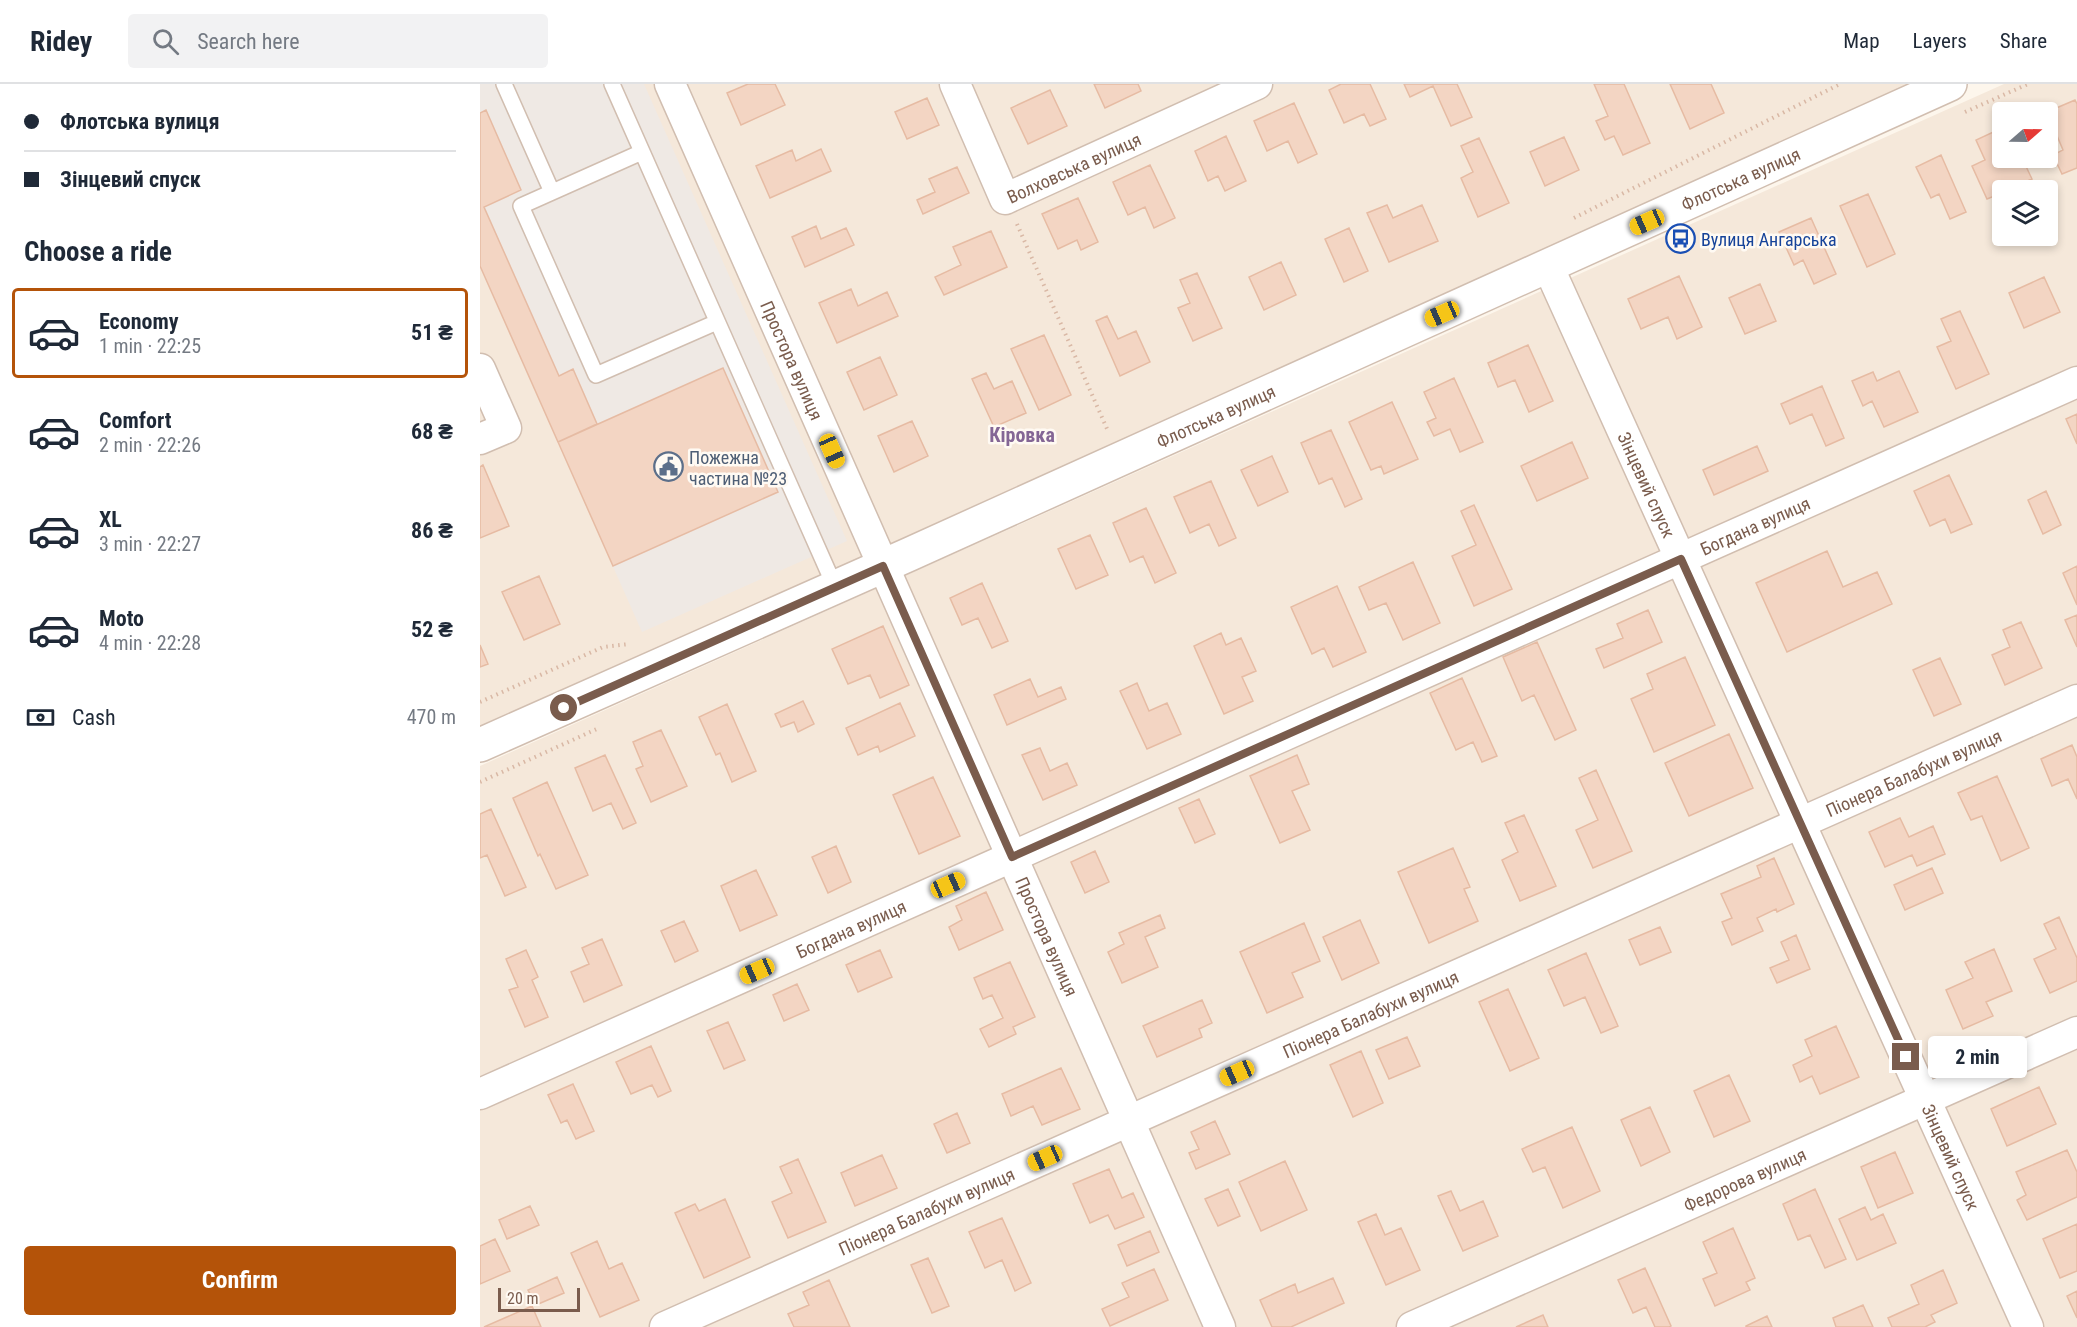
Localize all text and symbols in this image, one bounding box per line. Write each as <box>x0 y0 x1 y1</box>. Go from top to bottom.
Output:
search box <box>128 14 548 68</box>
text: Ridey <box>30 25 92 58</box>
icon: search <box>149 25 182 58</box>
text: Search here <box>197 29 299 54</box>
text: Map <box>1843 29 1880 53</box>
text: Layers <box>1913 29 1967 53</box>
text: Share <box>2000 29 2047 53</box>
north arrow <box>1992 102 2058 168</box>
map controls <box>1992 102 2058 246</box>
text: Флотська вулиця <box>60 109 220 134</box>
street label: Волховська вулиця <box>1004 128 1144 207</box>
street label: Флотська вулиця <box>1678 143 1803 215</box>
text: Зінцевий спуск <box>60 167 201 192</box>
button: layers <box>1992 180 2058 246</box>
car <box>1627 206 1667 238</box>
bus stop icon: Вулиця Ангарська <box>1664 223 1696 255</box>
place label: Вулиця Ангарська <box>1701 229 1837 250</box>
text: Choose a ride <box>24 236 172 268</box>
street label: Простора вулиця <box>757 297 828 423</box>
car <box>1422 298 1462 330</box>
icon: car <box>27 306 81 360</box>
text: Economy <box>99 309 179 334</box>
text: 51 ₴ <box>411 320 453 345</box>
text: 1 min · 22:25 <box>99 334 201 358</box>
street label: Флотська вулиця <box>1153 380 1278 452</box>
icon: car <box>27 405 81 459</box>
text: Comfort <box>99 408 172 433</box>
text: 68 ₴ <box>411 419 453 444</box>
district label: Кіровка <box>989 423 1055 447</box>
street label: Зінцевий спуск <box>1614 428 1680 541</box>
car <box>816 431 848 471</box>
text: 2 min · 22:26 <box>99 433 201 457</box>
place label: Пожежна частина №23 <box>689 447 787 489</box>
public building icon: Пожежна частина №23 <box>652 451 684 483</box>
street label: Богдана вулиця <box>1697 492 1813 559</box>
icon: car <box>27 504 81 558</box>
text: XL <box>99 507 122 532</box>
text: 86 ₴ <box>411 518 453 543</box>
text: 3 min · 22:27 <box>99 532 201 556</box>
icon: car <box>27 603 81 657</box>
text: Moto <box>99 606 144 631</box>
text: 52 ₴ <box>411 617 453 642</box>
text: 4 min · 22:28 <box>99 631 201 655</box>
route start <box>550 694 577 721</box>
icon: cash <box>24 701 57 734</box>
text: Cash <box>72 705 116 730</box>
text: 470 m <box>407 705 456 729</box>
street label: Піонера Балабухи вулиця <box>1822 724 2005 821</box>
car <box>928 869 968 901</box>
street label: Простора вулиця <box>1012 873 1083 999</box>
street label: Богдана вулиця <box>793 895 909 962</box>
car <box>737 955 777 987</box>
street label: Піонера Балабухи вулиця <box>1279 966 1462 1062</box>
callout: 2 min <box>1927 1036 2026 1078</box>
route end <box>1892 1043 1919 1070</box>
text: 2 min <box>1955 1045 2000 1069</box>
car <box>1217 1057 1257 1089</box>
street label: Зінцевий спуск <box>1918 1101 1984 1214</box>
car <box>1025 1142 1065 1174</box>
street label: Федорова вулиця <box>1680 1143 1809 1216</box>
street label: Піонера Балабухи вулиця <box>835 1163 1018 1259</box>
button: Confirm <box>24 1246 456 1315</box>
scale bar <box>498 1285 580 1312</box>
text: 20 m <box>507 1289 539 1308</box>

